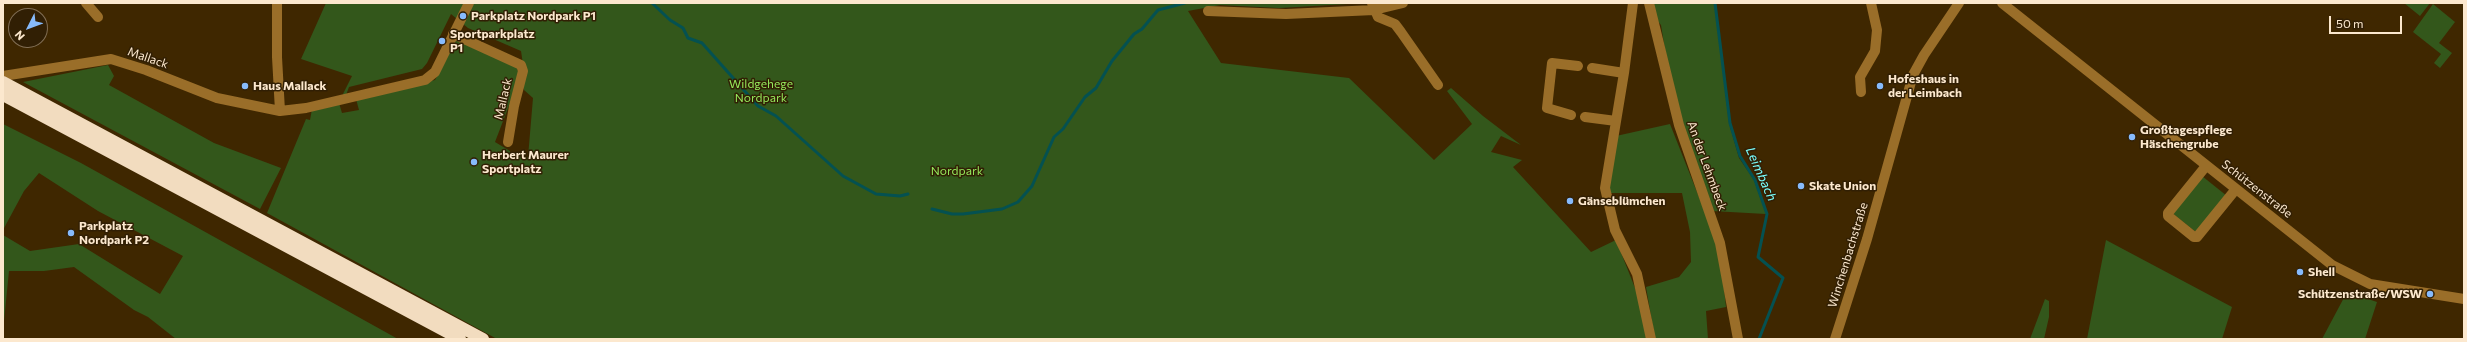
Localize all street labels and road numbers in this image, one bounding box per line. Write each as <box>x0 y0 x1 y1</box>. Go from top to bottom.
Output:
street label: Mallack <box>126 44 170 72</box>
street label: Mallack <box>491 77 515 121</box>
street label: An der Lehmbeck <box>1684 119 1730 213</box>
street label: Schützenstraße <box>2219 157 2295 221</box>
street label: Winchenbachstraße <box>1825 201 1871 309</box>

